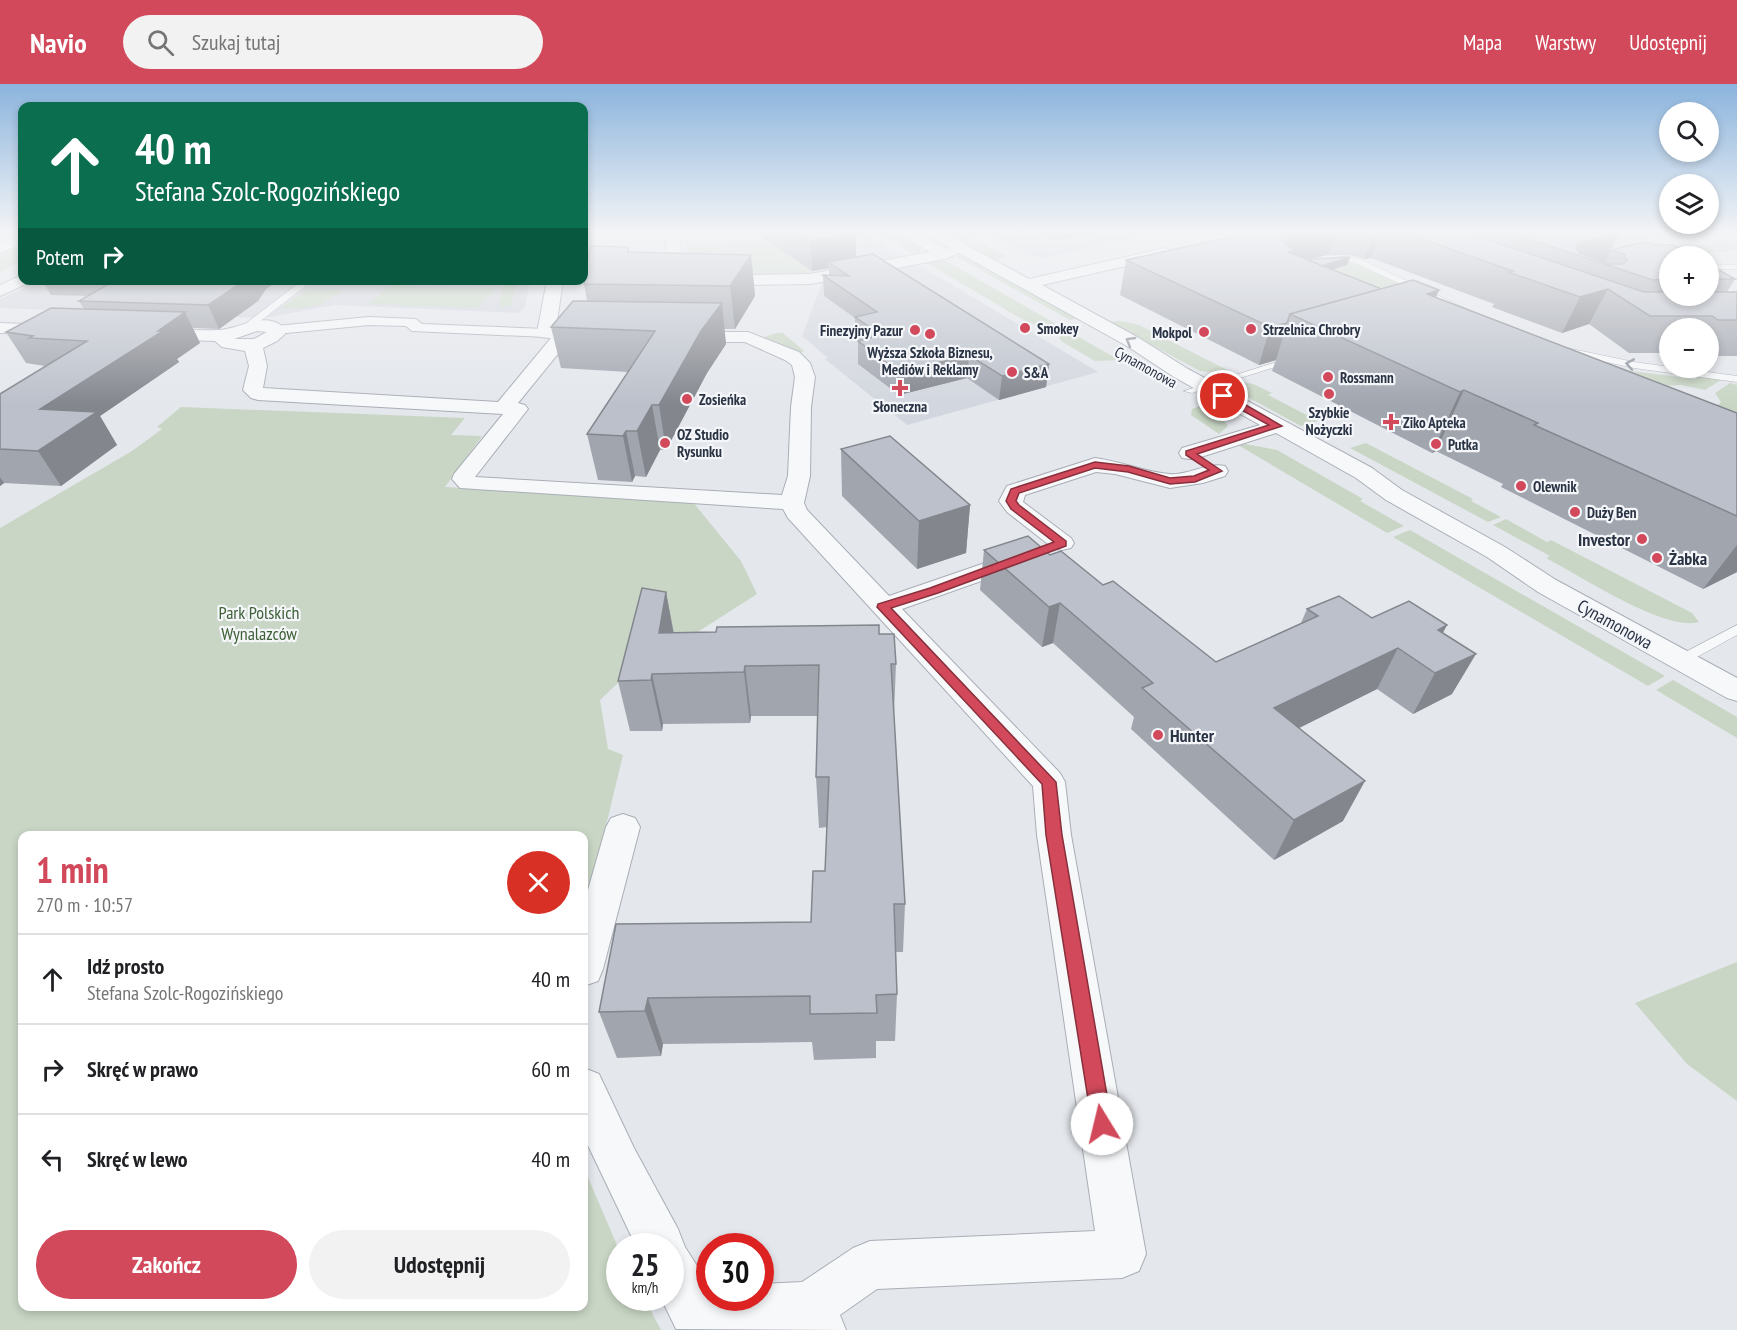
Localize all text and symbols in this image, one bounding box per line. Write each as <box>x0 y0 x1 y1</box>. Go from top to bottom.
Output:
search box <box>123 15 543 69</box>
text: Navio <box>30 24 87 61</box>
icon: search <box>144 26 177 59</box>
text: Szukaj tutaj <box>192 28 280 56</box>
text: Mapa <box>1463 29 1502 56</box>
text: Warstwy <box>1535 29 1596 56</box>
text: Udostępnij <box>1629 29 1707 56</box>
map controls <box>1659 102 1719 378</box>
button: search <box>1659 102 1719 162</box>
text: 40 m <box>135 121 212 176</box>
icon: ahead <box>36 126 114 204</box>
text: Stefana Szolc-Rogozińskiego <box>135 174 400 208</box>
button: layers <box>1659 174 1719 234</box>
icon: right <box>96 240 129 273</box>
text: Potem <box>36 243 84 271</box>
button: + <box>1659 246 1719 306</box>
button: − <box>1659 318 1719 378</box>
place label: Smokey <box>1037 319 1080 338</box>
place label: Strzelnica Chrobry <box>1263 320 1361 339</box>
place label: Finezyjny Pazur <box>820 321 904 340</box>
marker: Smokey <box>1018 321 1032 335</box>
marker: Strzelnica Chrobry <box>1244 322 1258 336</box>
marker: Finezyjny Pazur <box>908 323 922 337</box>
place label: Mokpol <box>1152 323 1192 342</box>
marker: Mokpol <box>1197 325 1211 339</box>
marker: Wyższa Szkoła Biznesu, Mediów i Reklamy <box>923 327 937 341</box>
one-way arrow <box>1126 337 1136 348</box>
street label: Cynamonowa <box>1111 342 1181 392</box>
place label: Wyższa Szkoła Biznesu, Mediów i Reklamy <box>866 343 993 379</box>
one-way arrow <box>1626 358 1636 371</box>
place label: S&A <box>1024 363 1049 382</box>
marker: S&A <box>1005 365 1019 379</box>
place label: Rossmann <box>1340 368 1394 387</box>
pin <box>1197 370 1248 421</box>
marker: Rossmann <box>1321 370 1335 384</box>
icon: arrive <box>1206 379 1239 412</box>
marker: Słoneczna <box>893 381 907 395</box>
marker: Szybkie Nożyczki <box>1322 387 1336 401</box>
place label: Zosieńka <box>699 390 746 409</box>
marker: Zosieńka <box>680 392 694 406</box>
place label: Słoneczna <box>873 397 927 416</box>
place label: Szybkie Nożyczki <box>1306 403 1352 439</box>
place label: Ziko Apteka <box>1403 413 1466 432</box>
marker: Ziko Apteka <box>1384 415 1398 429</box>
place label: OZ Studio Rysunku <box>677 425 729 461</box>
place label: Putka <box>1448 435 1478 454</box>
marker: OZ Studio Rysunku <box>658 436 672 450</box>
marker: Putka <box>1429 437 1443 451</box>
place label: Olewnik <box>1533 477 1577 496</box>
marker: Olewnik <box>1514 479 1528 493</box>
place label: Duży Ben <box>1587 503 1637 522</box>
marker: Duży Ben <box>1568 505 1582 519</box>
place label: Investor <box>1578 528 1631 551</box>
marker: Investor <box>1635 532 1649 546</box>
place label: Żabka <box>1669 547 1707 570</box>
marker: Żabka <box>1650 551 1664 565</box>
street label: Cynamonowa <box>1573 594 1657 654</box>
park label: Park Polskich Wynalazców <box>219 601 300 645</box>
place label: Hunter <box>1170 724 1215 747</box>
marker: Hunter <box>1151 728 1165 742</box>
text: 1 min <box>36 846 109 893</box>
button: close <box>507 851 570 914</box>
text: 270 m · 10:57 <box>36 892 133 918</box>
text: Idź prosto <box>87 952 164 980</box>
icon: ahead <box>36 963 69 996</box>
text: 40 m <box>531 965 570 993</box>
text: Stefana Szolc-Rogozińskiego <box>87 980 283 1006</box>
icon: right <box>36 1053 69 1086</box>
text: Skręć w prawo <box>87 1055 198 1083</box>
text: 60 m <box>531 1055 570 1083</box>
position arrow <box>1070 1092 1134 1156</box>
icon: left <box>36 1143 69 1176</box>
text: Skręć w lewo <box>87 1145 188 1173</box>
text: 40 m <box>531 1145 570 1173</box>
button: Zakończ <box>36 1230 297 1299</box>
button: Udostępnij <box>309 1230 570 1299</box>
speed limit sign: 30 <box>696 1233 774 1311</box>
text: 25 <box>631 1245 659 1284</box>
text: km/h <box>632 1278 658 1297</box>

